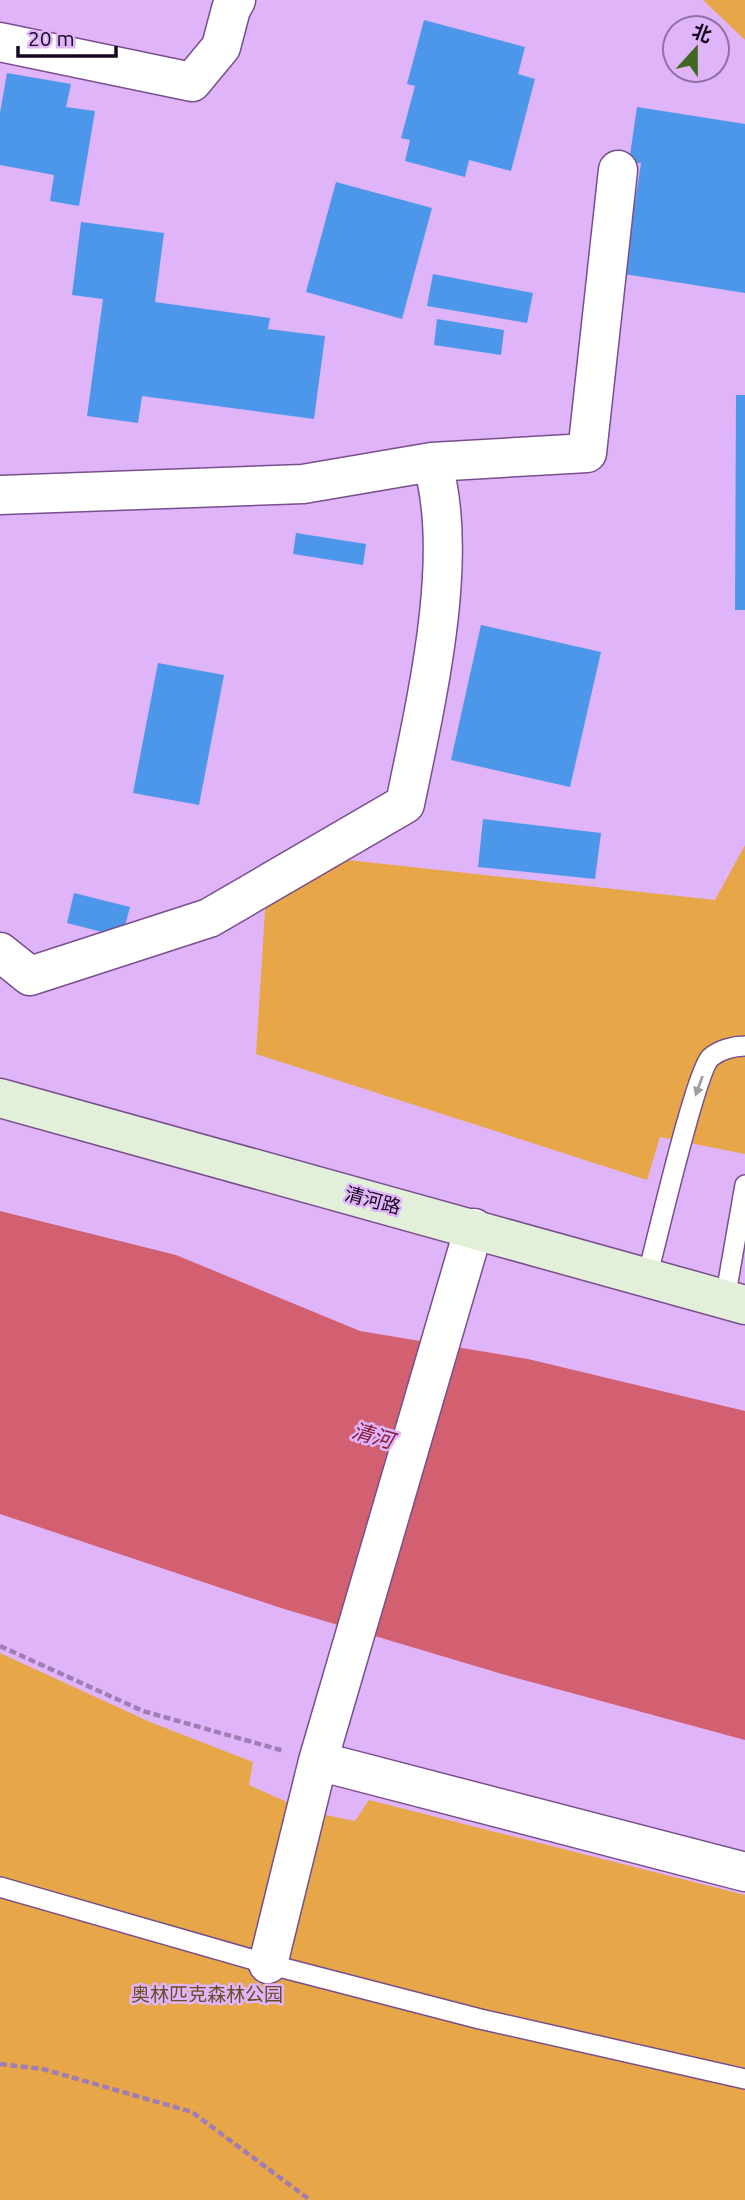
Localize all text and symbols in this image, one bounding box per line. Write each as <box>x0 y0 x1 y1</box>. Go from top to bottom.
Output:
scale bar <box>18 14 116 58</box>
north arrow <box>661 14 731 84</box>
text: 北 <box>689 19 715 47</box>
text: 20 m <box>28 26 75 50</box>
one-way arrow <box>693 1076 704 1097</box>
street label: 清河路 <box>343 1182 403 1218</box>
water label: 清河 <box>350 1418 400 1453</box>
park label: 奥林匹克森林公园 <box>131 1983 283 2005</box>

